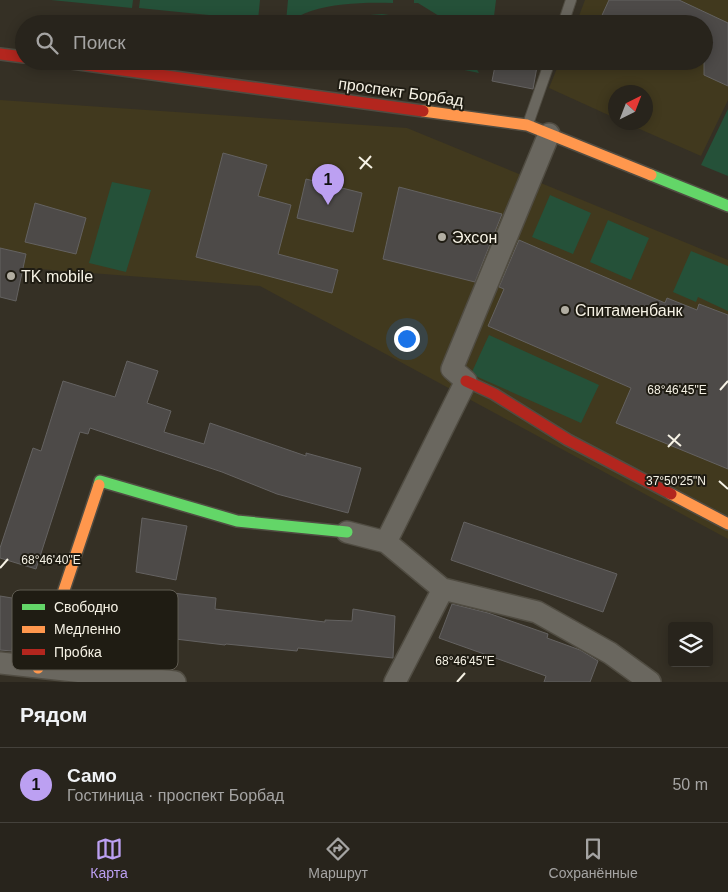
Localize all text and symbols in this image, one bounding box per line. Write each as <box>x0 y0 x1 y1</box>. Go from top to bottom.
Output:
search box <box>15 15 713 70</box>
icon: search <box>33 29 61 57</box>
text: Поиск <box>73 32 126 53</box>
street label: проспект Борбад <box>337 75 465 109</box>
north arrow <box>608 85 653 130</box>
pin: 1 <box>312 164 344 205</box>
place label: Эхсон <box>452 229 497 246</box>
marker: Эхсон <box>436 231 448 243</box>
place label: TK mobile <box>21 268 93 285</box>
marker: TK mobile <box>5 270 17 282</box>
place label: Спитаменбанк <box>575 302 683 319</box>
marker: Спитаменбанк <box>559 304 571 316</box>
your location <box>394 326 420 352</box>
text: 68°46'45"E <box>647 383 707 397</box>
text: 37°50'25"N <box>646 474 706 488</box>
text: 68°46'40"E <box>21 553 81 567</box>
legend <box>12 590 178 670</box>
text: Свободно <box>54 599 119 615</box>
text: Медленно <box>54 621 121 637</box>
map controls <box>668 622 713 667</box>
button: layers <box>668 622 713 667</box>
text: Пробка <box>54 644 102 660</box>
text: 68°46'45"E <box>435 654 495 668</box>
text: Рядом <box>20 703 87 726</box>
text: Само <box>67 765 117 786</box>
text: 1 <box>32 776 40 793</box>
text: 50 m <box>672 776 708 793</box>
text: Гостиница · проспект Борбад <box>67 787 284 804</box>
tab: Карта <box>90 835 128 881</box>
tab: Маршрут <box>308 835 368 881</box>
tab: Сохранённые <box>549 835 638 881</box>

